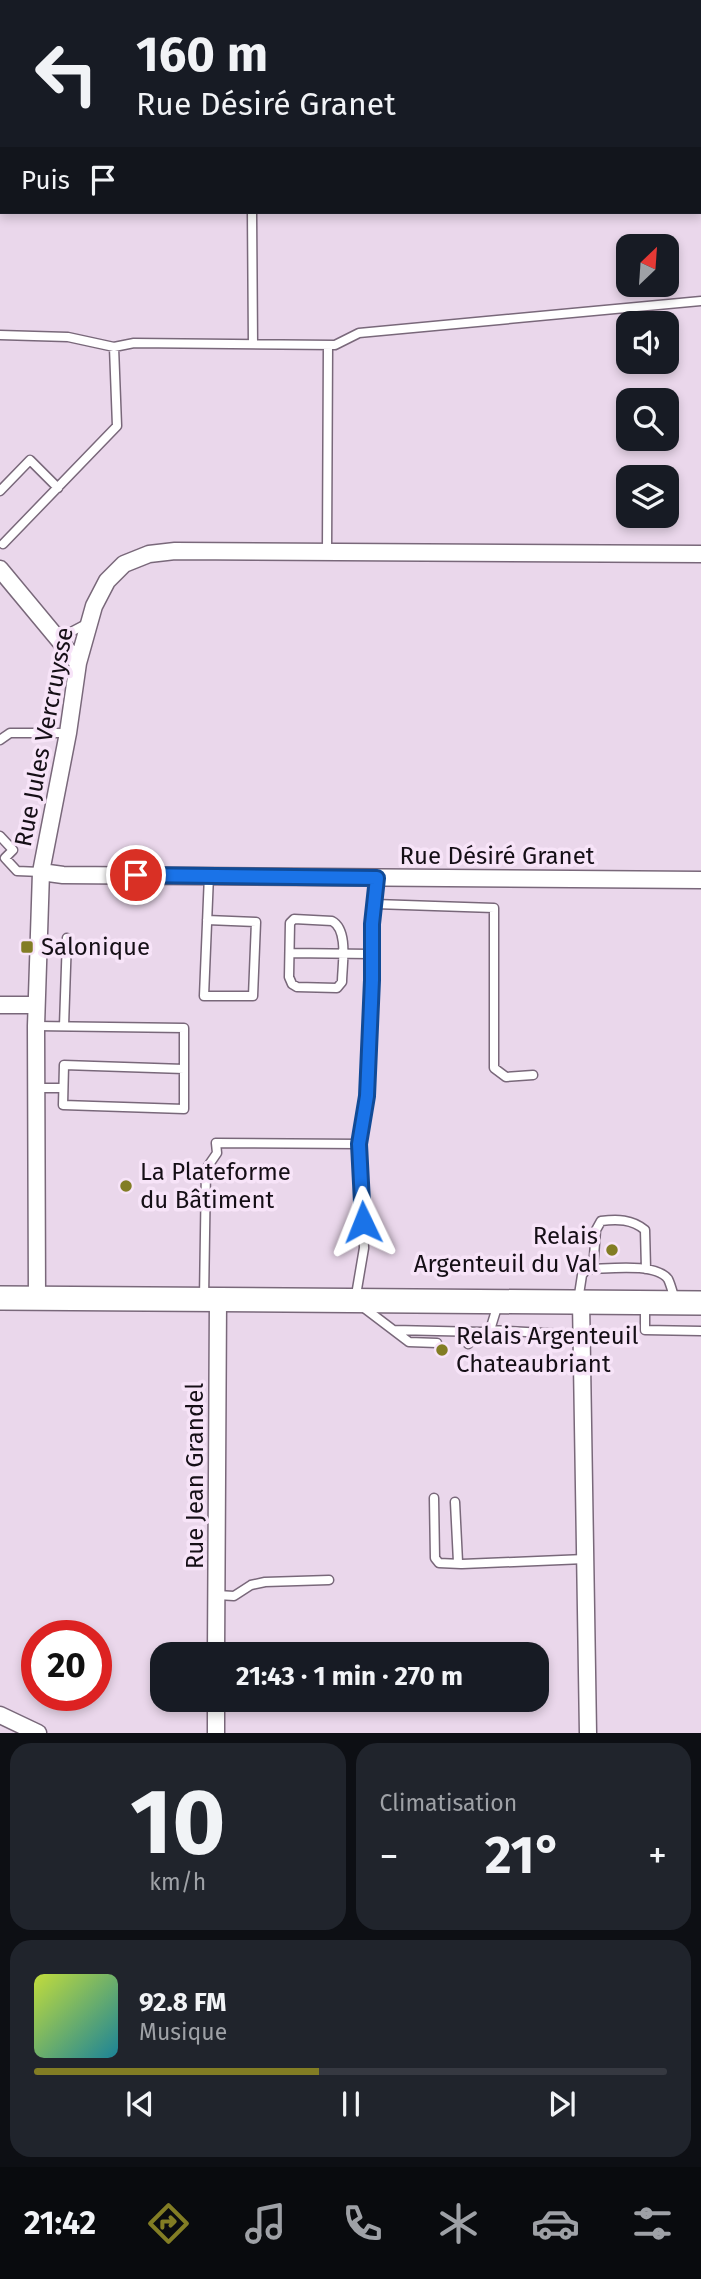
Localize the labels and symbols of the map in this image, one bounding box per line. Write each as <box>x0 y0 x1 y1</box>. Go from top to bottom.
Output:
north arrow <box>616 234 679 298</box>
street label: Rue Jules Vercruysse <box>9 625 79 849</box>
street label: Rue Désiré Granet <box>400 842 595 870</box>
pin <box>106 845 166 905</box>
place label: Salonique <box>41 933 150 961</box>
marker: Salonique <box>19 939 35 955</box>
place label: La Plateforme du Bâtiment <box>140 1158 291 1214</box>
marker: La Plateforme du Bâtiment <box>118 1178 134 1194</box>
position arrow <box>326 1185 400 1259</box>
place label: Relais Argenteuil du Val <box>414 1222 598 1278</box>
marker: Relais Argenteuil du Val <box>604 1242 620 1258</box>
place label: Relais Argenteuil Chateaubriant <box>456 1322 639 1378</box>
marker: Relais Argenteuil Chateaubriant <box>434 1342 450 1358</box>
street label: Rue Jean Grandel <box>181 1383 209 1569</box>
speed limit sign: 20 <box>21 1620 112 1711</box>

